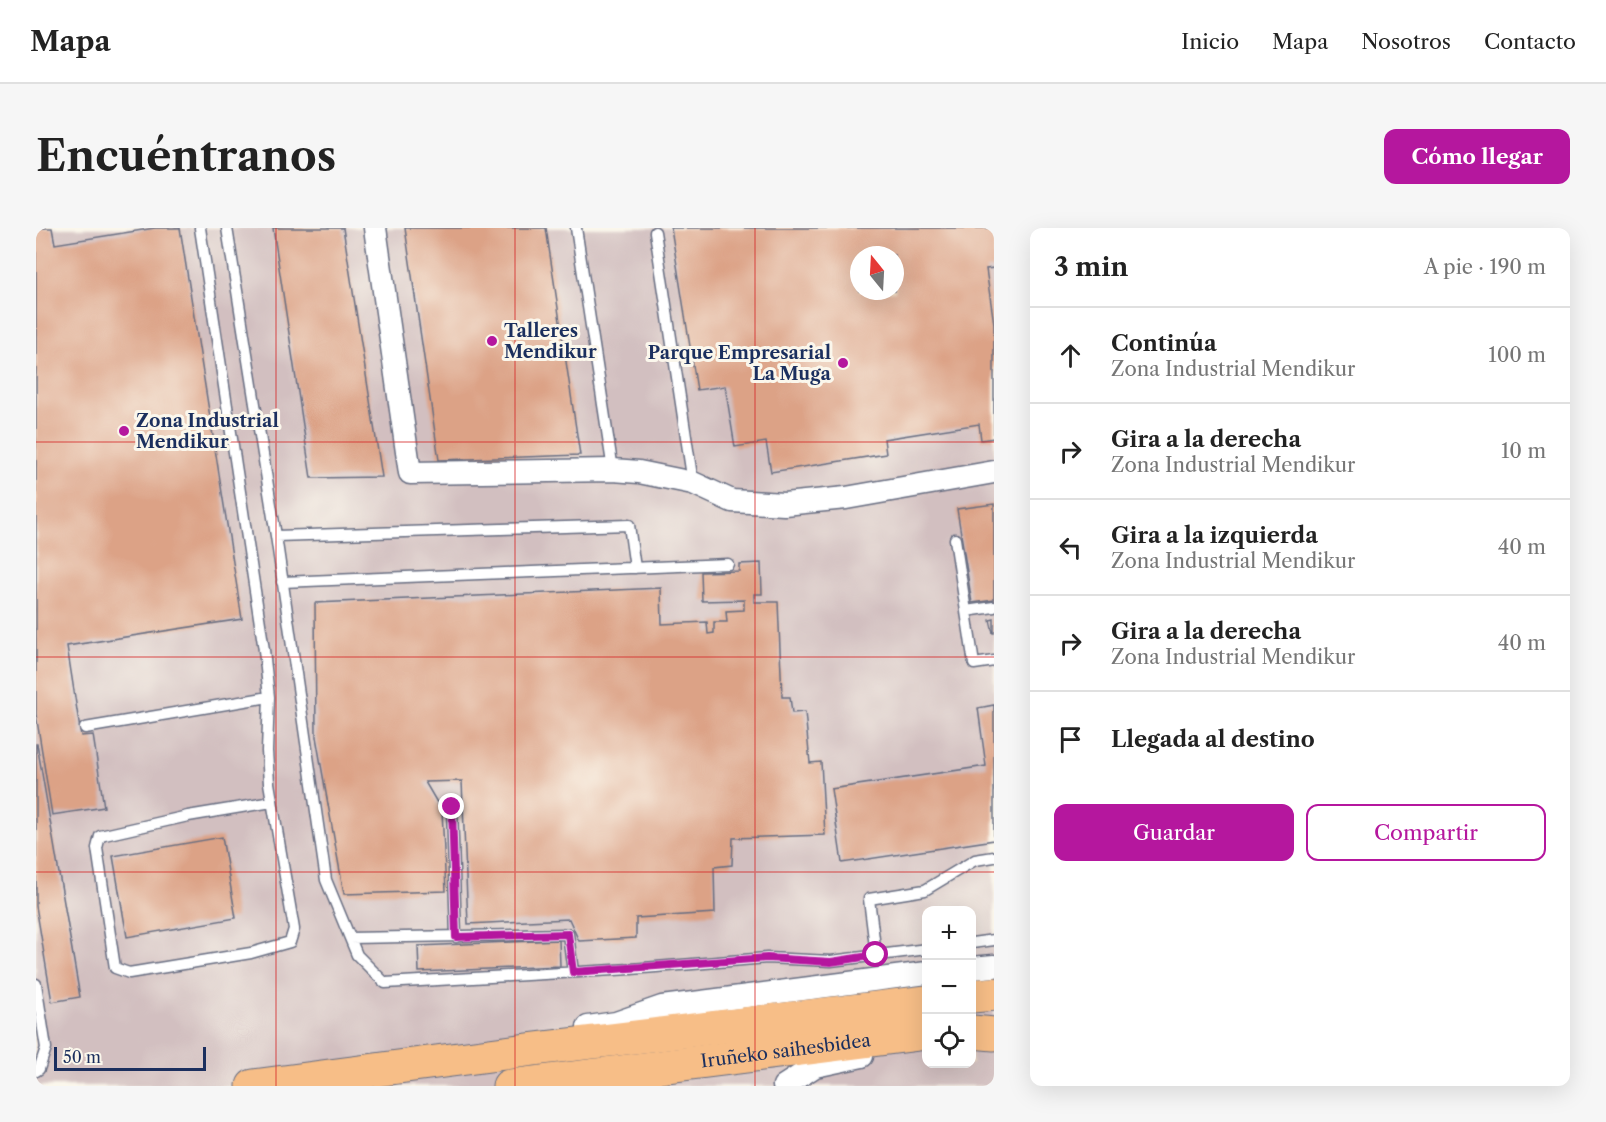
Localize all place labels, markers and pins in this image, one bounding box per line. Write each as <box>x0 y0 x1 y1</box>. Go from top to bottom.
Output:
place label: Talleres Mendikur <box>504 320 597 363</box>
marker: Talleres Mendikur <box>485 334 499 348</box>
place label: Parque Empresarial La Muga <box>648 342 832 385</box>
marker: Parque Empresarial La Muga <box>836 356 850 370</box>
place label: Zona Industrial Mendikur <box>136 410 279 453</box>
marker: Zona Industrial Mendikur <box>117 424 131 438</box>

